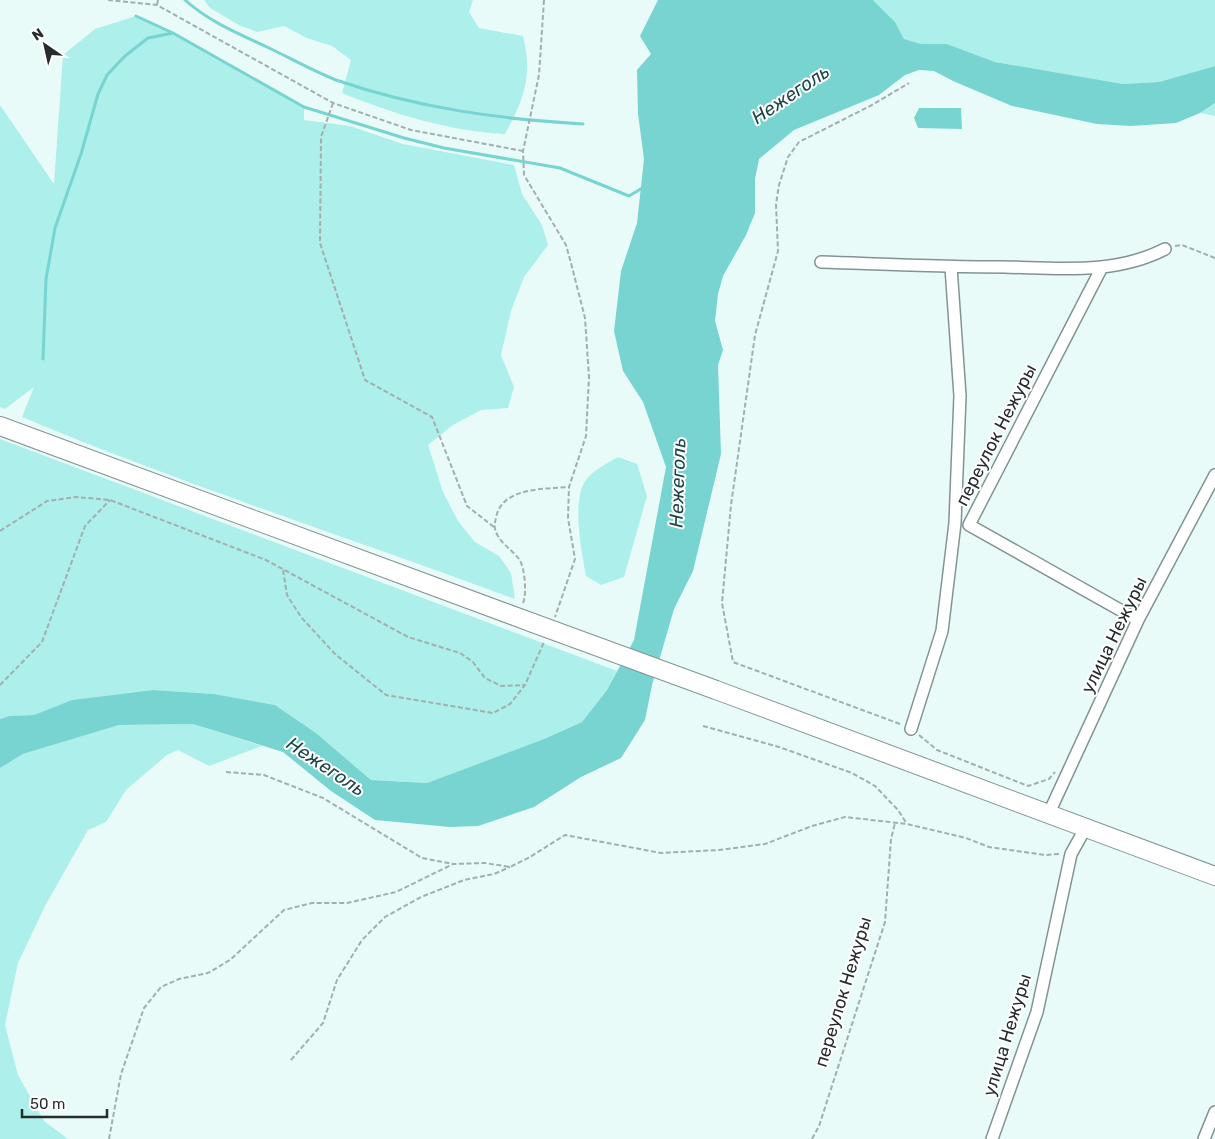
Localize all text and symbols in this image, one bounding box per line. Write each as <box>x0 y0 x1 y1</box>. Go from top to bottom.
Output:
north arrow <box>20 20 70 70</box>
text: N <box>29 25 47 45</box>
water label: Нежеголь <box>747 60 834 129</box>
street label: переулок Нежуры <box>951 361 1041 509</box>
water label: Нежеголь <box>664 438 691 528</box>
street label: улица Нежуры <box>1076 573 1152 697</box>
water label: Нежеголь <box>282 732 369 801</box>
street label: переулок Нежуры <box>810 914 876 1070</box>
street label: улица Нежуры <box>978 971 1036 1099</box>
scale bar <box>22 1086 108 1118</box>
text: 50 m <box>30 1095 65 1113</box>

